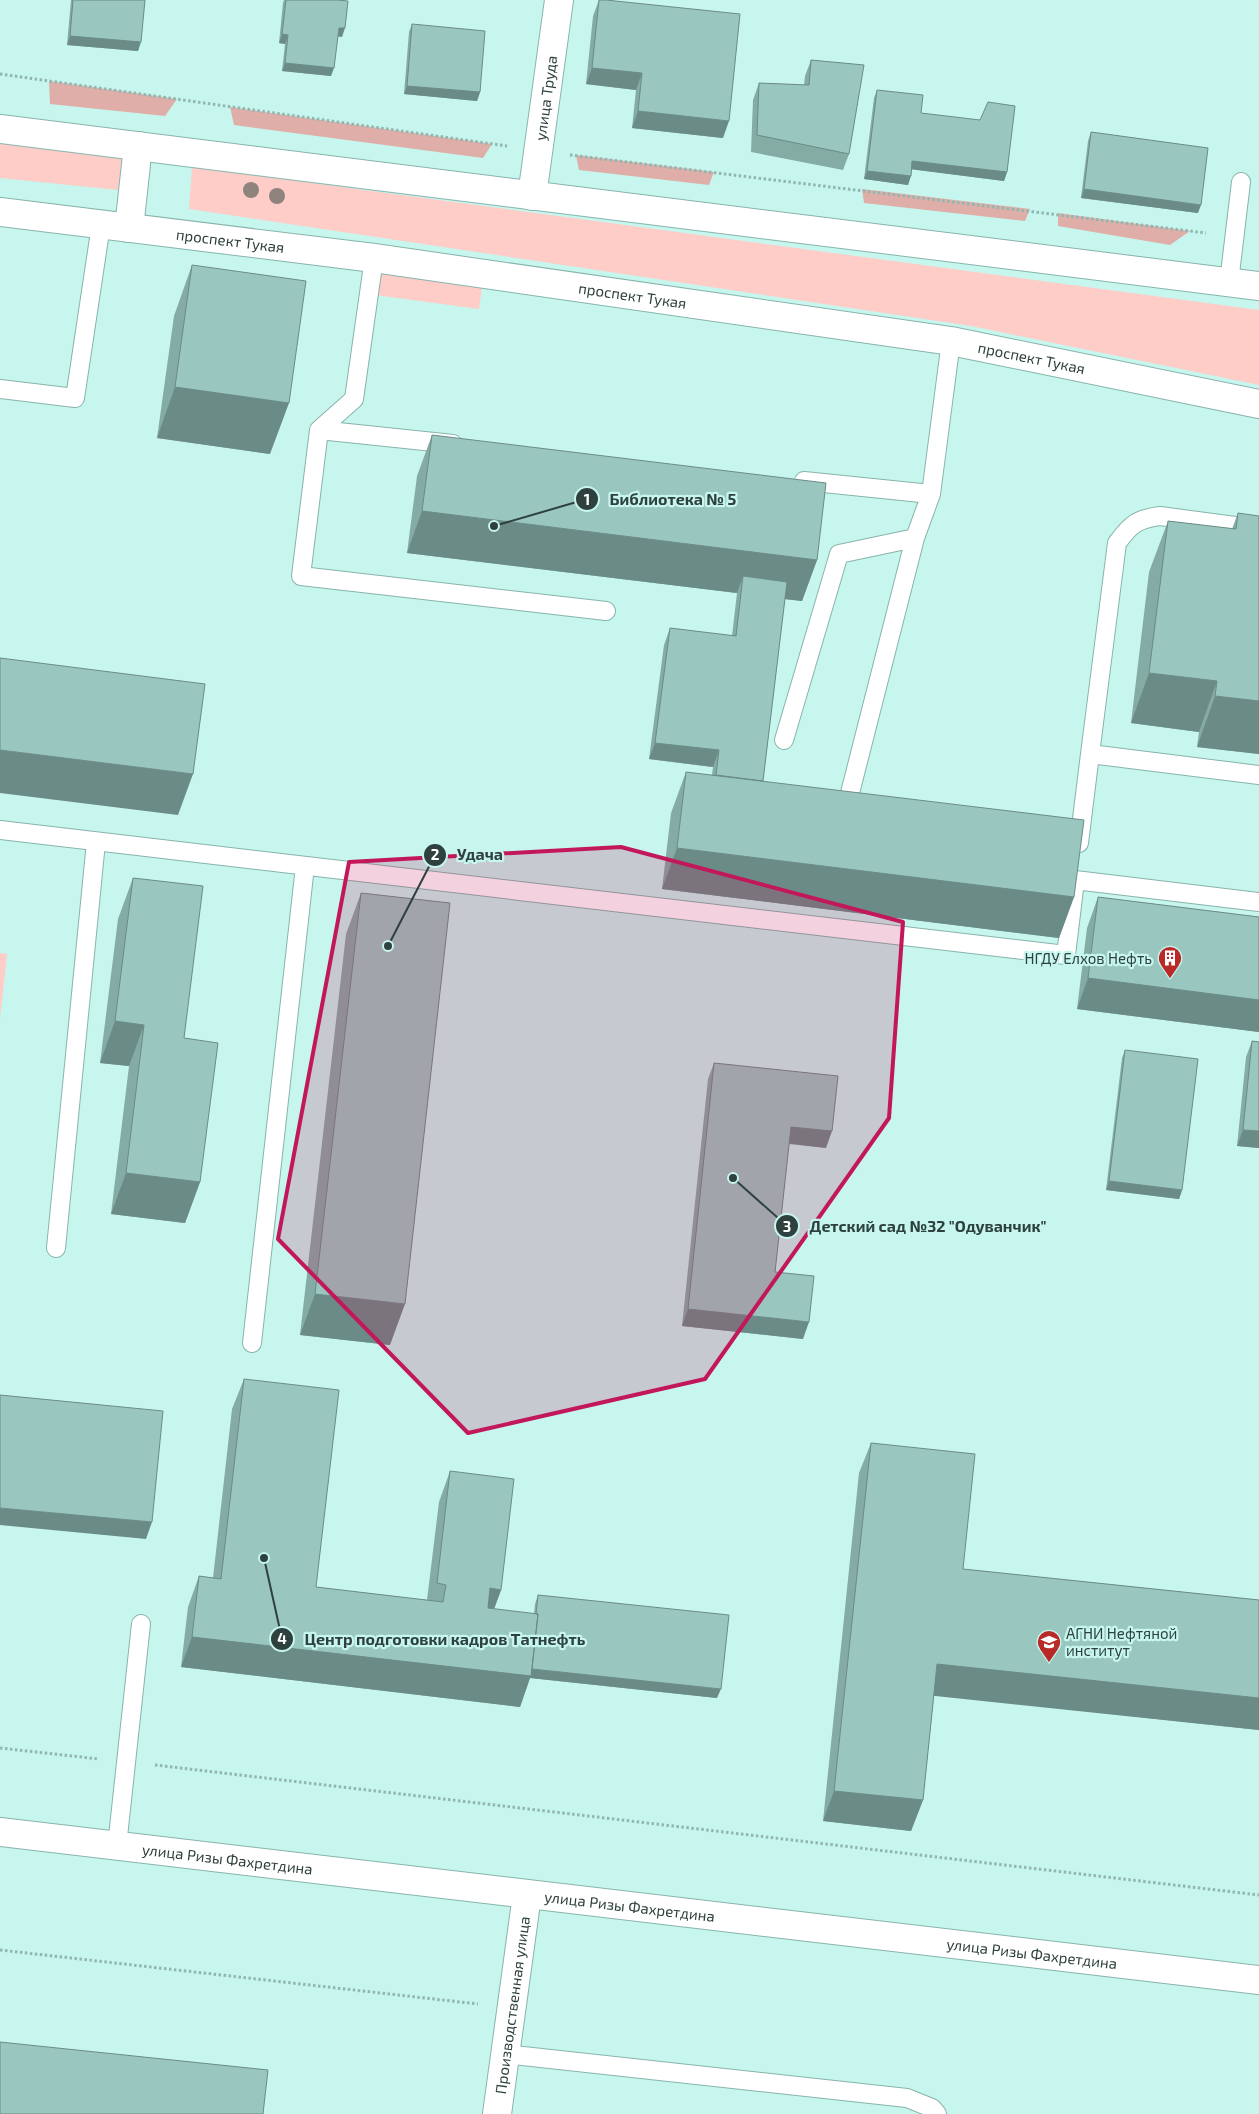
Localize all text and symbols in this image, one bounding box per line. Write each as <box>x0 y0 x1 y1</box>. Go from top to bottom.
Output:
street label: улица Труда <box>531 54 560 142</box>
street label: проспект Тукая <box>175 225 285 256</box>
street label: проспект Тукая <box>577 279 688 312</box>
street label: проспект Тукая <box>976 338 1087 377</box>
callout: Библиотека № 5 <box>574 484 746 515</box>
text: Библиотека № 5 <box>610 489 737 508</box>
text: 1 <box>584 490 590 508</box>
callout: Удача <box>422 839 513 870</box>
text: Удача <box>457 844 503 863</box>
text: 2 <box>431 845 440 863</box>
building icon: НГДУ Елхов Нефть <box>1157 945 1183 979</box>
place label: НГДУ Елхов Нефть <box>1025 949 1152 967</box>
callout: Детский сад №32 "Одуванчик" <box>774 1211 1056 1242</box>
text: Детский сад №32 "Одуванчик" <box>810 1216 1046 1235</box>
text: 3 <box>783 1217 791 1235</box>
callout: Центр подготовки кадров Татнефть <box>270 1624 596 1655</box>
place label: АГНИ Нефтяной институт <box>1066 1624 1177 1660</box>
text: 4 <box>277 1629 287 1647</box>
text: Центр подготовки кадров Татнефть <box>305 1629 586 1648</box>
school or university icon: АГНИ Нефтяной институт <box>1036 1629 1062 1663</box>
street label: улица Ризы Фахретдина <box>141 1840 314 1878</box>
street label: улица Ризы Фахретдина <box>543 1887 716 1925</box>
street label: Производственная улица <box>491 1915 533 2095</box>
street label: улица Ризы Фахретдина <box>945 1934 1118 1972</box>

